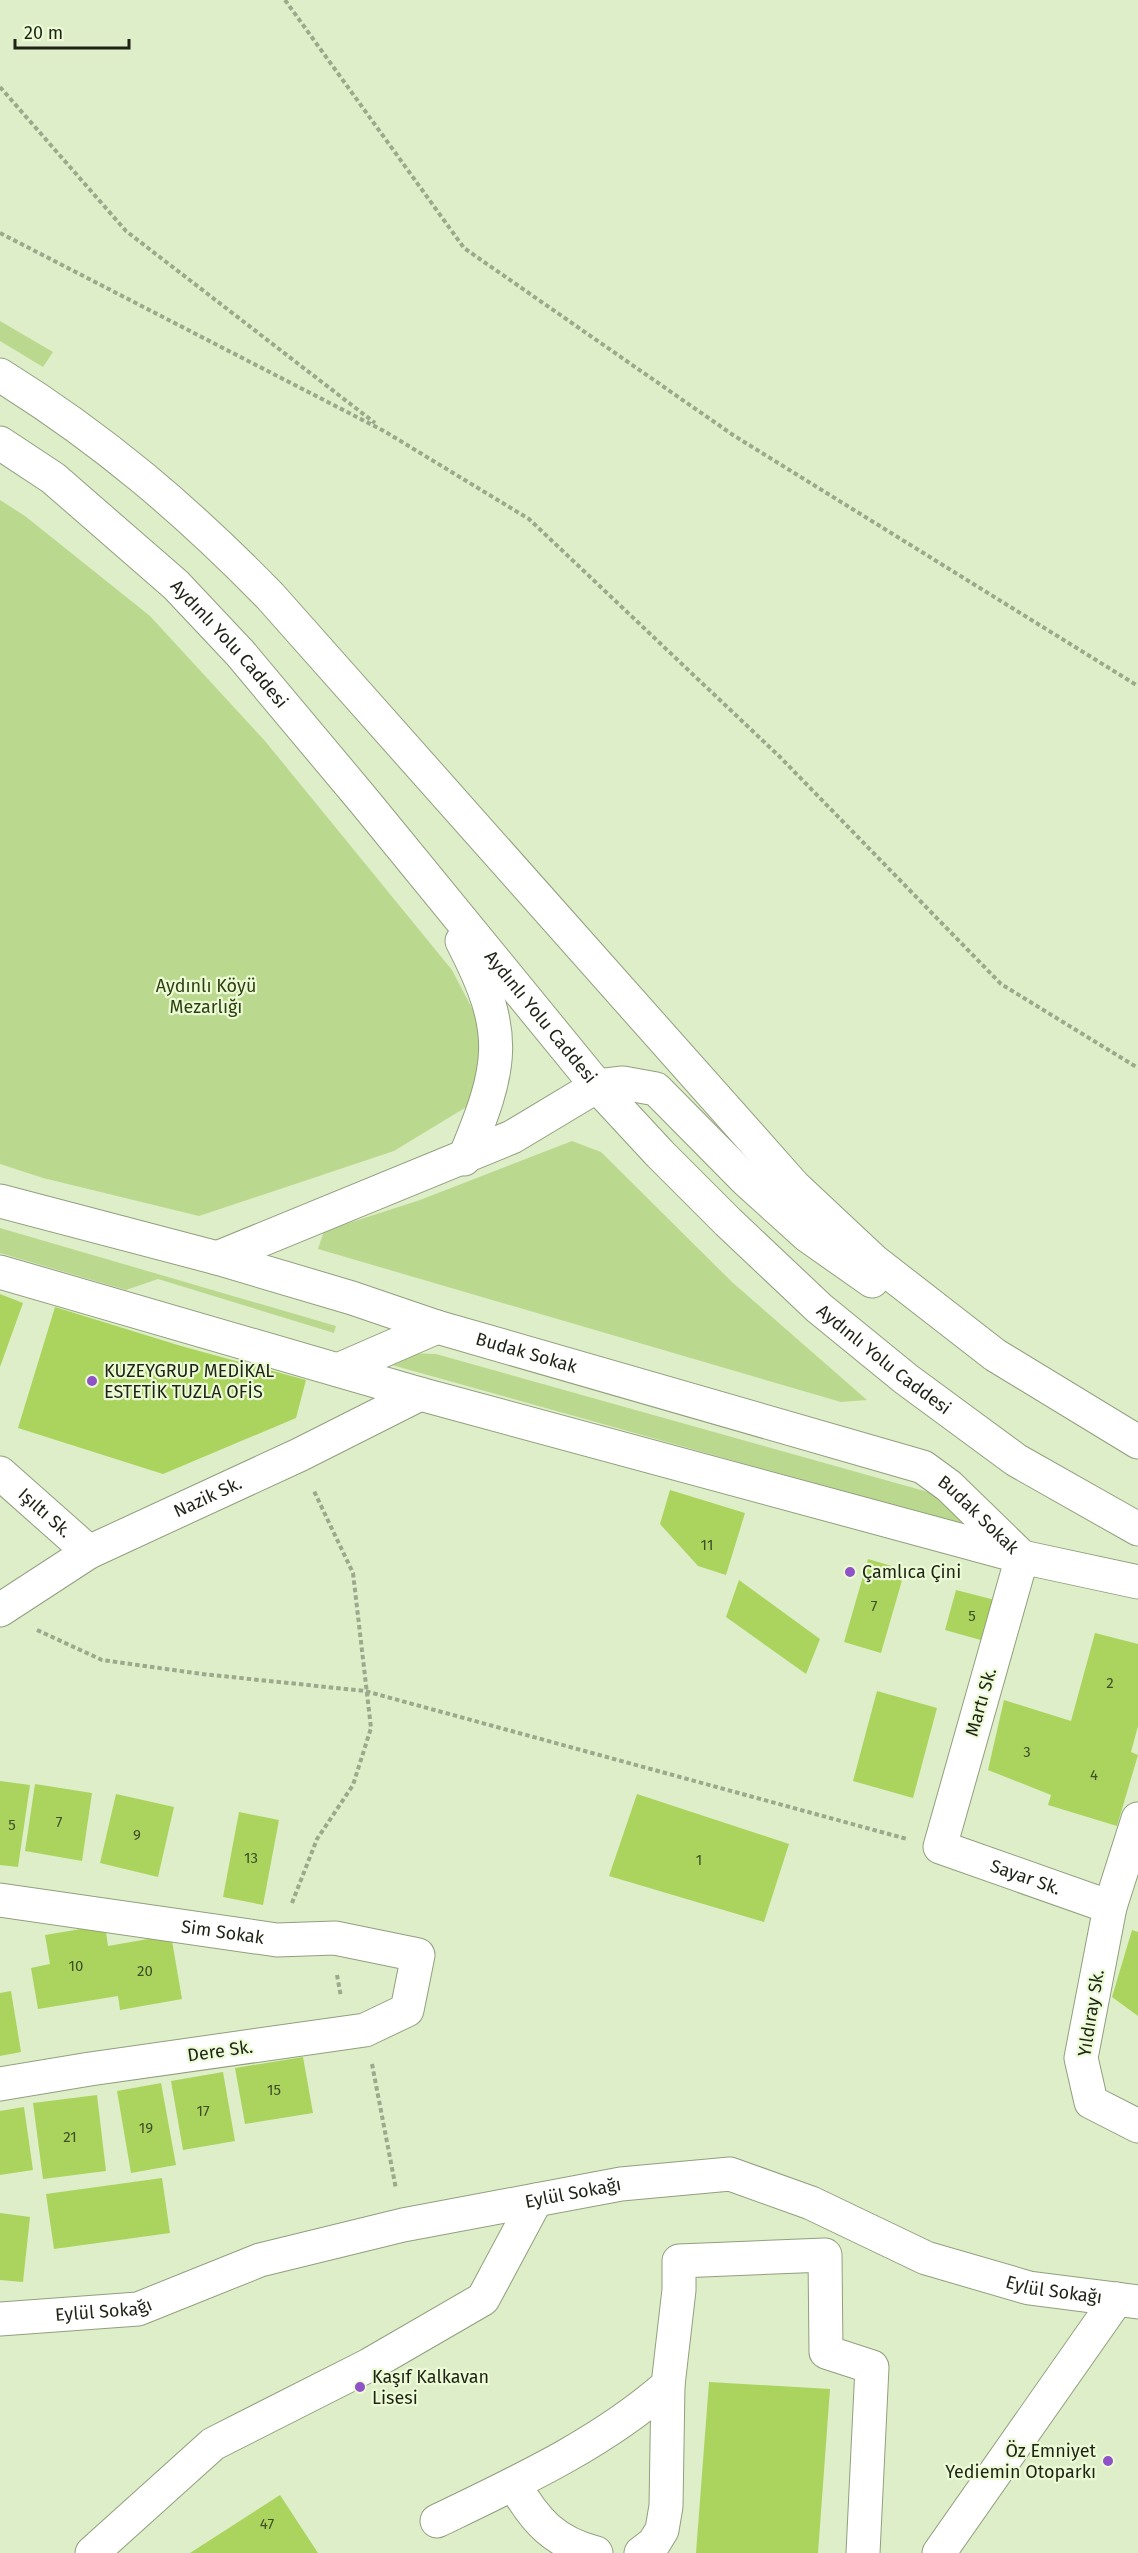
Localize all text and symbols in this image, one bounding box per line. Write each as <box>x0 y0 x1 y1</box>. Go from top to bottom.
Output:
scale bar <box>15 12 129 50</box>
text: 20 m <box>24 22 63 44</box>
street label: Aydınlı Yolu Caddesi <box>166 575 293 713</box>
street label: Aydınlı Yolu Caddesi <box>480 946 601 1088</box>
park label: Aydınlı Köyü Mezarlığı <box>156 975 256 1018</box>
street label: Aydınlı Yolu Caddesi <box>812 1300 955 1419</box>
street label: Budak Sokak <box>473 1328 580 1378</box>
place label: KUZEYGRUP MEDİKAL ESTETİK TUZLA OFİS <box>104 1360 274 1403</box>
marker: KUZEYGRUP MEDİKAL ESTETİK TUZLA OFİS <box>85 1374 99 1388</box>
street label: Budak Sokak <box>934 1471 1024 1559</box>
street label: Nazik Sk. <box>170 1472 245 1522</box>
street label: Işıltı Sk. <box>14 1483 76 1542</box>
house number: 11 <box>701 1536 713 1554</box>
place label: Çamlıca Çini <box>862 1561 961 1583</box>
marker: Çamlıca Çini <box>843 1565 857 1579</box>
house number: 7 <box>871 1597 878 1615</box>
house number: 5 <box>968 1607 976 1625</box>
street label: Martı Sk. <box>961 1665 1001 1739</box>
house number: 2 <box>1106 1674 1114 1692</box>
house number: 3 <box>1023 1743 1031 1761</box>
house number: 4 <box>1090 1766 1098 1784</box>
house number: 7 <box>56 1813 63 1831</box>
house number: 5 <box>8 1816 16 1834</box>
house number: 9 <box>133 1826 141 1844</box>
house number: 13 <box>244 1849 258 1867</box>
house number: 1 <box>696 1851 702 1869</box>
street label: Sayar Sk. <box>987 1855 1063 1900</box>
street label: Sim Sokak <box>180 1915 266 1949</box>
house number: 10 <box>69 1957 83 1975</box>
house number: 20 <box>137 1962 153 1980</box>
street label: Yıldıray Sk. <box>1073 1968 1109 2058</box>
street label: Dere Sk. <box>186 2036 254 2066</box>
house number: 15 <box>267 2081 281 2099</box>
house number: 17 <box>196 2102 210 2120</box>
house number: 19 <box>139 2119 153 2137</box>
house number: 21 <box>63 2128 77 2146</box>
street label: Eylül Sokağı <box>523 2173 623 2213</box>
street label: Eylül Sokağı <box>1003 2271 1103 2308</box>
street label: Eylül Sokağı <box>54 2293 155 2326</box>
place label: Kaşıf Kalkavan Lisesi <box>372 2366 489 2409</box>
marker: Kaşıf Kalkavan Lisesi <box>353 2380 367 2394</box>
place label: Öz Emniyet Yediemin Otoparkı <box>945 2440 1096 2483</box>
marker: Öz Emniyet Yediemin Otoparkı <box>1101 2454 1115 2468</box>
house number: 47 <box>260 2515 274 2533</box>

